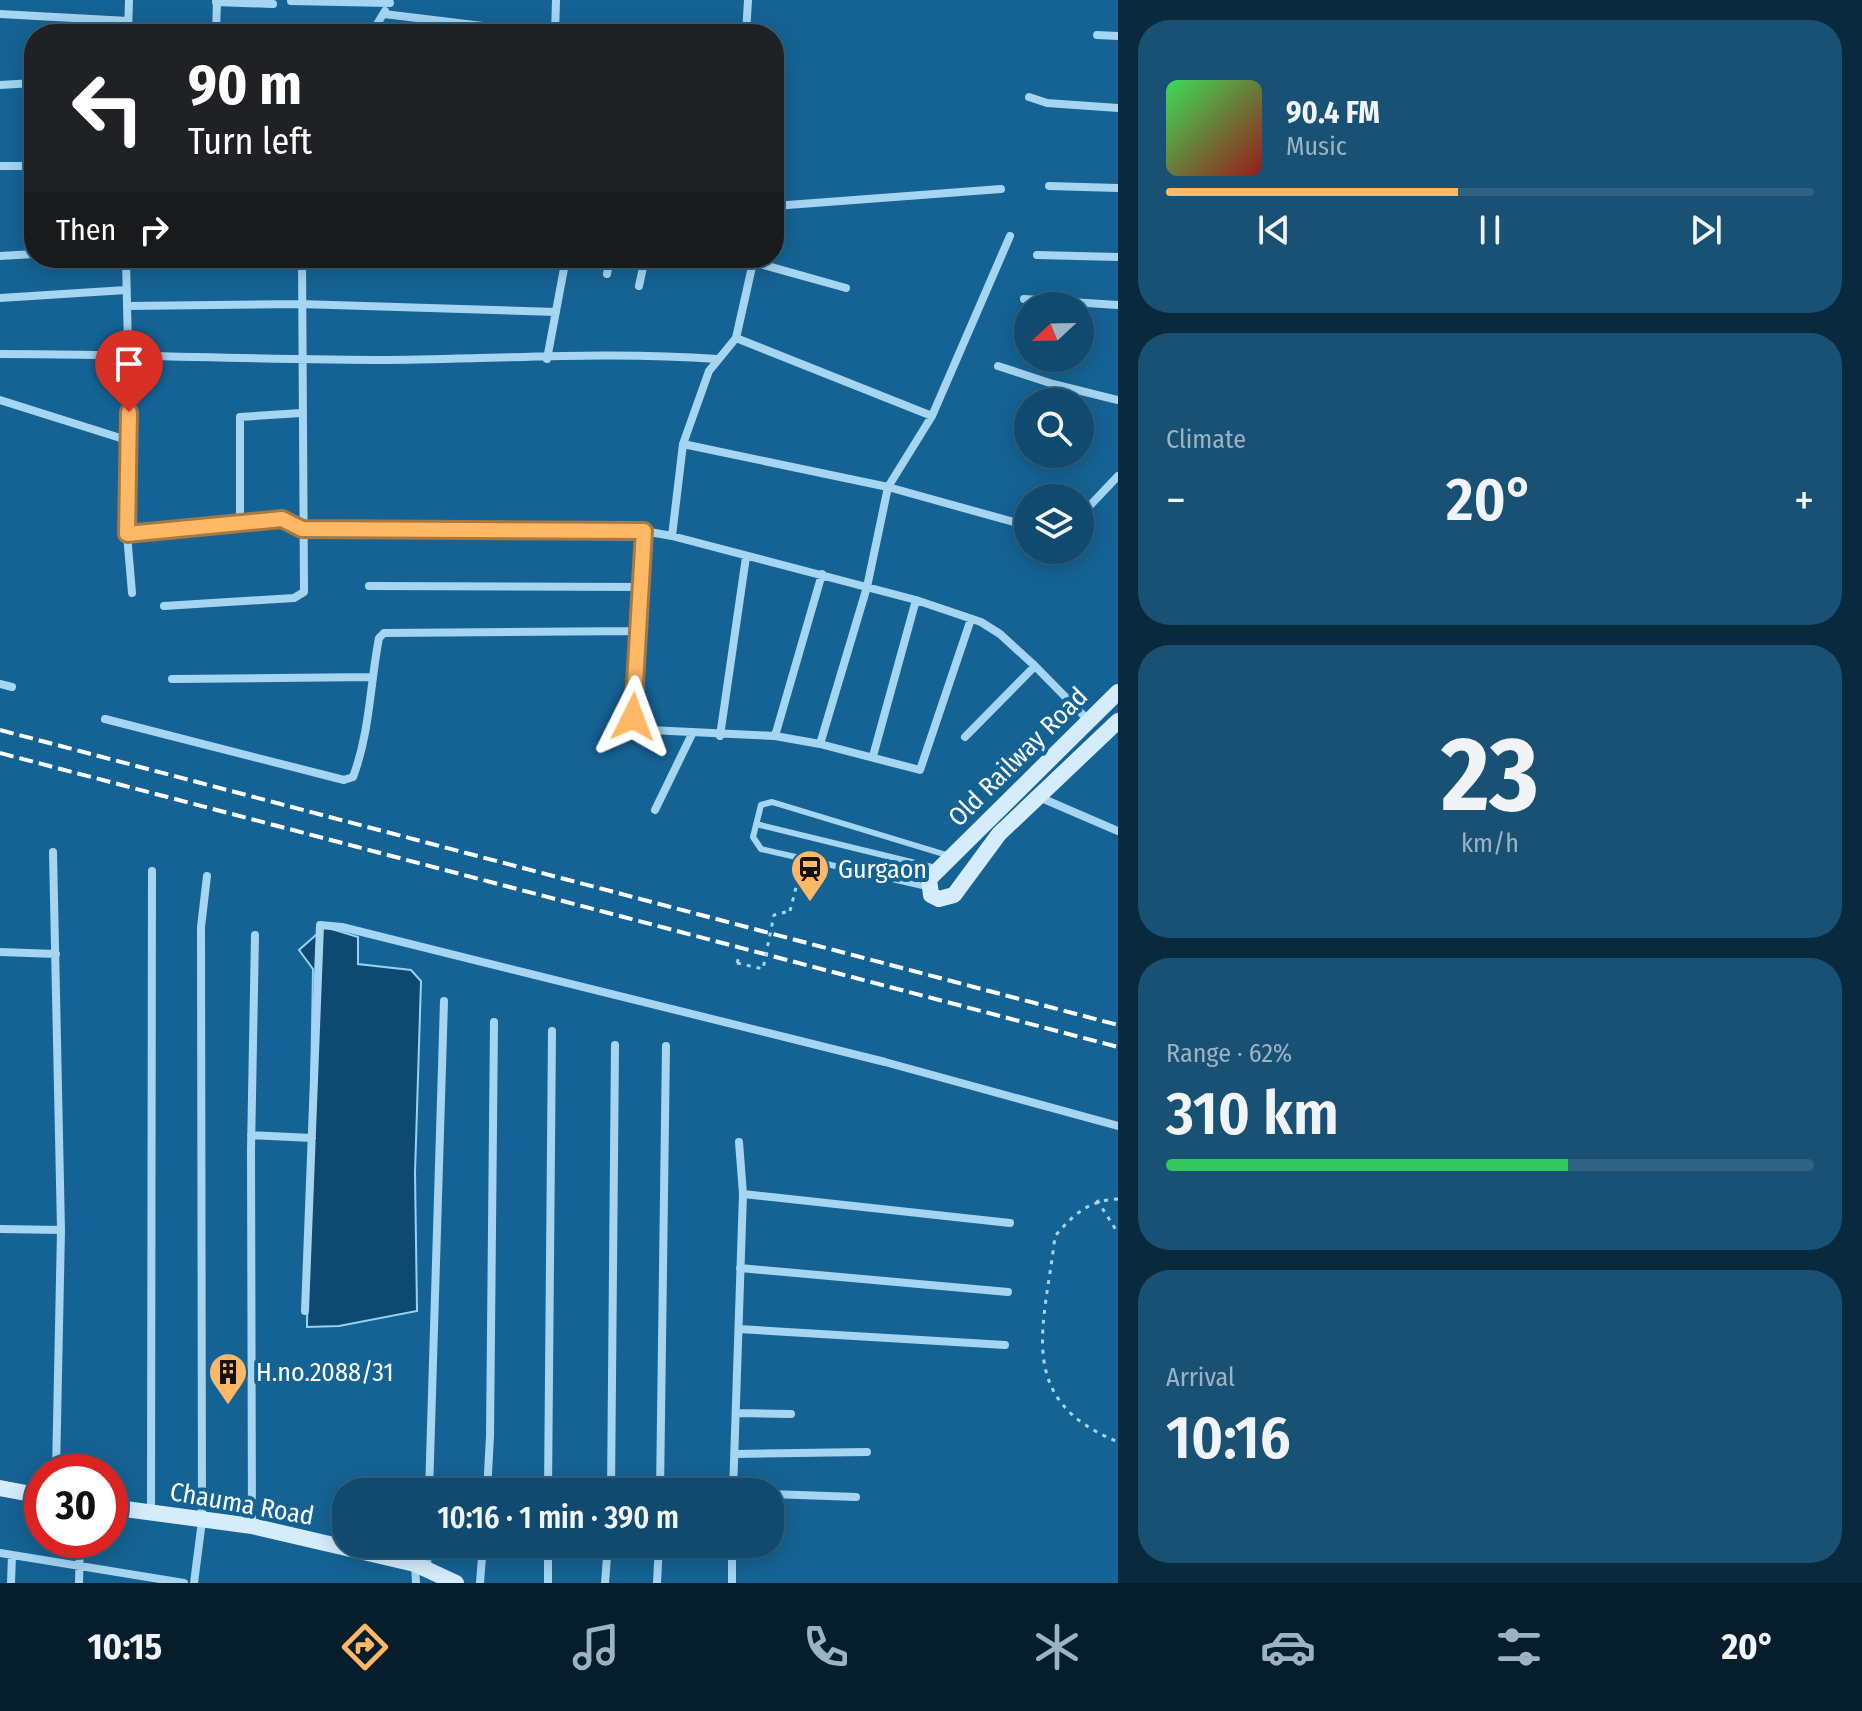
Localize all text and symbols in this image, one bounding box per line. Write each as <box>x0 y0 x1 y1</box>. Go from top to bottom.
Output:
text: 90 m <box>188 52 302 119</box>
icon: left <box>56 56 160 160</box>
text: 90.4 FM <box>1286 95 1380 131</box>
text: Turn left <box>188 120 312 164</box>
text: Music <box>1286 131 1347 162</box>
icon: right <box>132 208 176 252</box>
icon: previous <box>1252 208 1296 252</box>
icon: pause <box>1468 208 1512 252</box>
icon: next <box>1684 208 1728 252</box>
text: Then <box>56 212 116 248</box>
north arrow <box>1014 292 1094 372</box>
map controls <box>1014 292 1094 564</box>
pin <box>95 330 163 412</box>
icon: arrive <box>107 342 151 386</box>
button: search <box>1014 388 1094 468</box>
text: Climate <box>1166 424 1246 455</box>
text: 20° <box>1446 464 1534 536</box>
text: − <box>1166 474 1186 527</box>
text: + <box>1794 474 1814 527</box>
button: layers <box>1014 484 1094 564</box>
position arrow <box>591 675 675 759</box>
street label: Old Railway Road <box>942 681 1094 833</box>
text: 23 <box>1441 713 1539 838</box>
text: km/h <box>1461 828 1519 859</box>
station icon: Gurgaon <box>789 848 831 903</box>
place label: Gurgaon <box>838 854 927 885</box>
text: Range · 62% <box>1166 1038 1292 1069</box>
text: 310 km <box>1166 1078 1339 1150</box>
building icon: H.no.2088/31 <box>207 1351 249 1406</box>
place label: H.no.2088/31 <box>256 1357 394 1388</box>
text: Arrival <box>1166 1362 1235 1393</box>
text: 10:16 <box>1166 1402 1291 1474</box>
speed limit sign: 30 <box>24 1454 128 1558</box>
street label: Chauma Road <box>168 1476 316 1532</box>
text: 10:16 · 1 min · 390 m <box>437 1500 679 1536</box>
icon: directions <box>337 1619 393 1675</box>
icon: music <box>568 1619 624 1675</box>
icon: phone <box>798 1619 854 1675</box>
icon: climate <box>1029 1619 1085 1675</box>
icon: car <box>1260 1619 1316 1675</box>
icon: filters <box>1491 1619 1547 1675</box>
text: 10:15 <box>87 1625 162 1669</box>
text: 20° <box>1721 1625 1775 1669</box>

